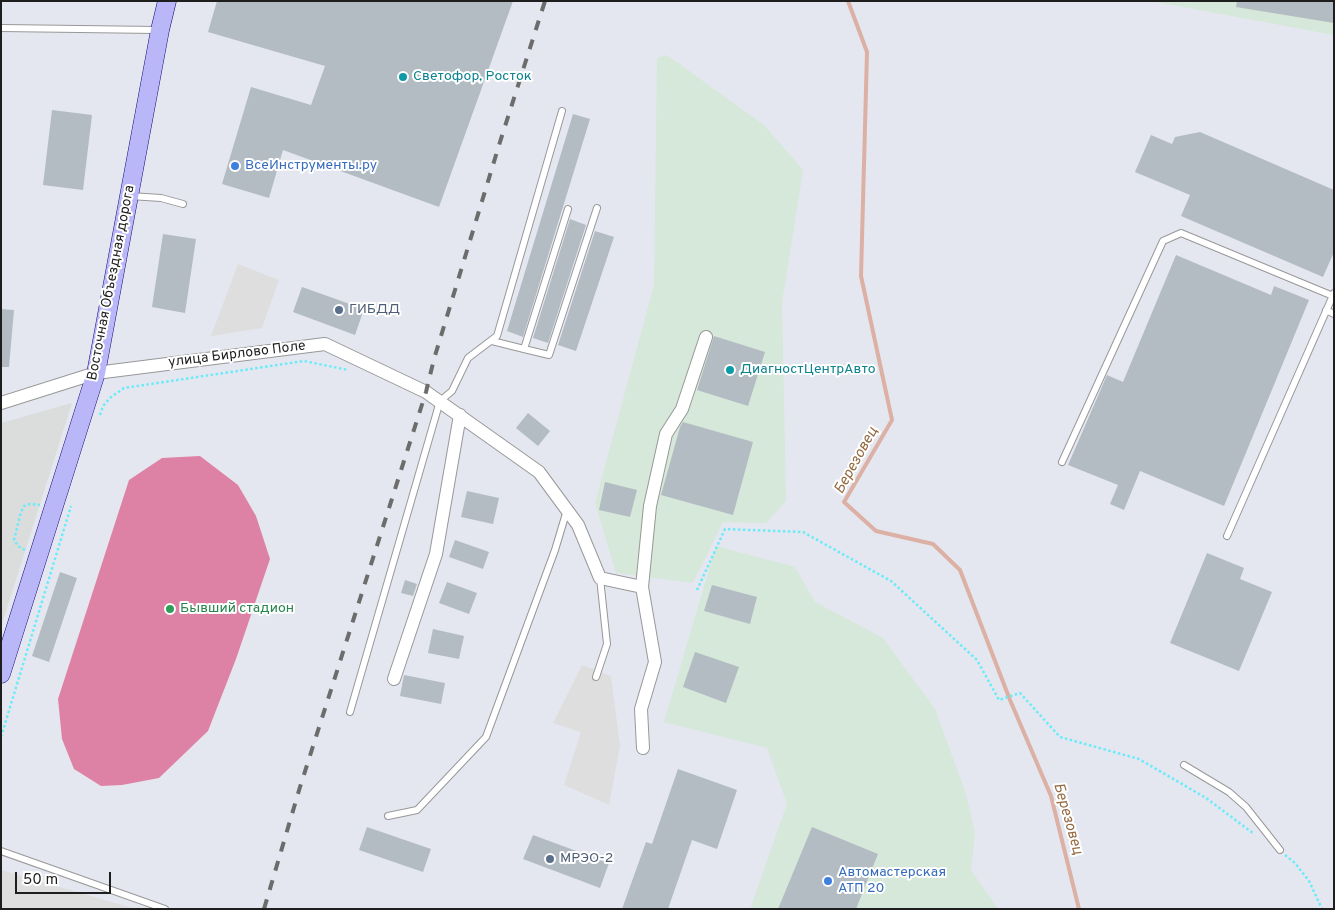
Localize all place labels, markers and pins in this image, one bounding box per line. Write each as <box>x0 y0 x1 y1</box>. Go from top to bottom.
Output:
place label: Светофор, Росток <box>413 69 532 85</box>
marker: Светофор, Росток <box>397 71 409 83</box>
place label: ВсеИнструменты.ру <box>245 158 377 174</box>
marker: ВсеИнструменты.ру <box>229 160 241 172</box>
place label: ГИБДД <box>349 302 400 318</box>
marker: ГИБДД <box>333 304 345 316</box>
place label: ДиагностЦентрАвто <box>740 362 876 378</box>
marker: ДиагностЦентрАвто <box>724 364 736 376</box>
place label: Бывший стадион <box>180 601 294 617</box>
marker: Бывший стадион <box>164 603 176 615</box>
place label: МРЭО-2 <box>560 851 613 867</box>
marker: МРЭО-2 <box>544 853 556 865</box>
place label: Автомастерская АТП 20 <box>838 865 946 898</box>
marker: Автомастерская АТП 20 <box>822 875 834 887</box>

